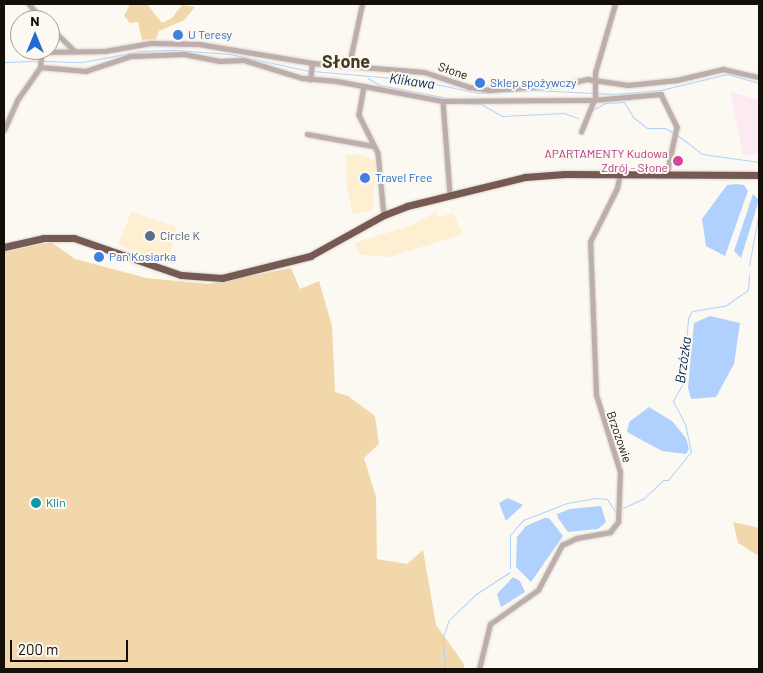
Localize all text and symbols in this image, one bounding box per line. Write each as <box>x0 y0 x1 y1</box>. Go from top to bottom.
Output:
north arrow <box>10 10 60 60</box>
text: N <box>30 12 40 29</box>
place label: U Teresy <box>188 28 232 42</box>
marker: U Teresy <box>172 29 184 41</box>
district label: Słone <box>322 50 370 72</box>
street label: Słone <box>436 59 470 83</box>
water label: Klikawa <box>388 69 436 93</box>
place label: Sklep spożywczy <box>490 76 577 90</box>
marker: Sklep spożywczy <box>474 77 486 89</box>
place label: APARTAMENTY Kudowa Zdrój - Słone <box>545 147 668 175</box>
marker: APARTAMENTY Kudowa Zdrój - Słone <box>672 155 684 167</box>
place label: Travel Free <box>375 171 432 185</box>
marker: Travel Free <box>359 172 371 184</box>
place label: Circle K <box>160 229 200 243</box>
marker: Circle K <box>144 230 156 242</box>
place label: Pan Kosiarka <box>109 250 176 264</box>
marker: Pan Kosiarka <box>93 251 105 263</box>
water label: Brzózka <box>671 336 695 384</box>
street label: Brzozowie <box>603 409 635 465</box>
place label: Klin <box>46 496 66 510</box>
marker: Klin <box>30 497 42 509</box>
scale bar <box>12 630 130 662</box>
text: 200 m <box>18 640 58 658</box>

